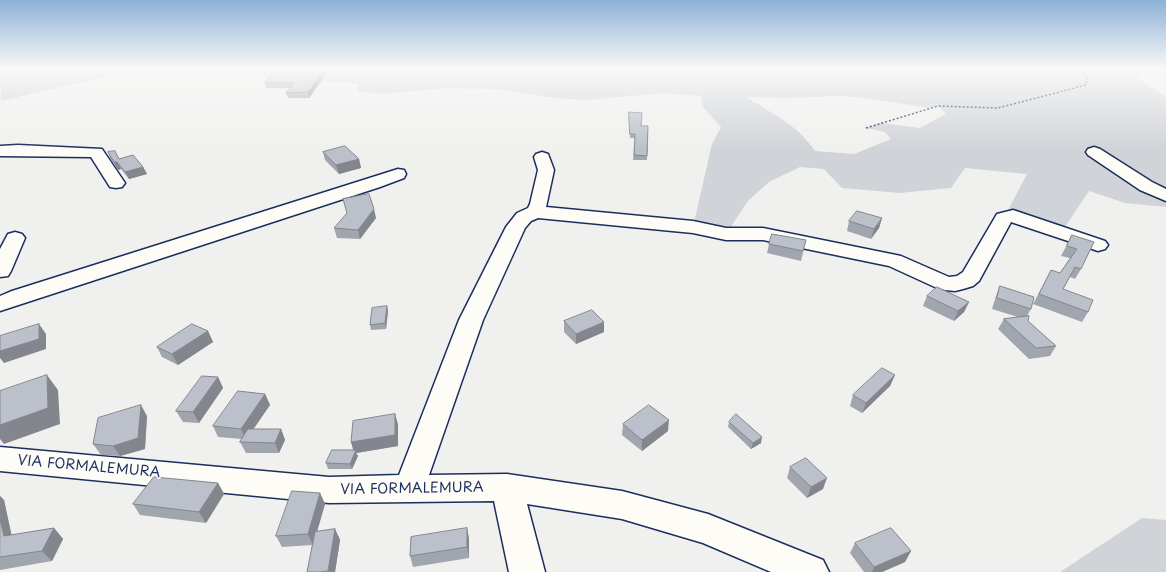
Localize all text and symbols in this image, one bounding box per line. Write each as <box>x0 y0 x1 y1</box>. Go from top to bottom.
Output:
street label: VIA FORMALEMURA <box>17 452 161 482</box>
street label: VIA FORMALEMURA <box>340 479 484 499</box>

